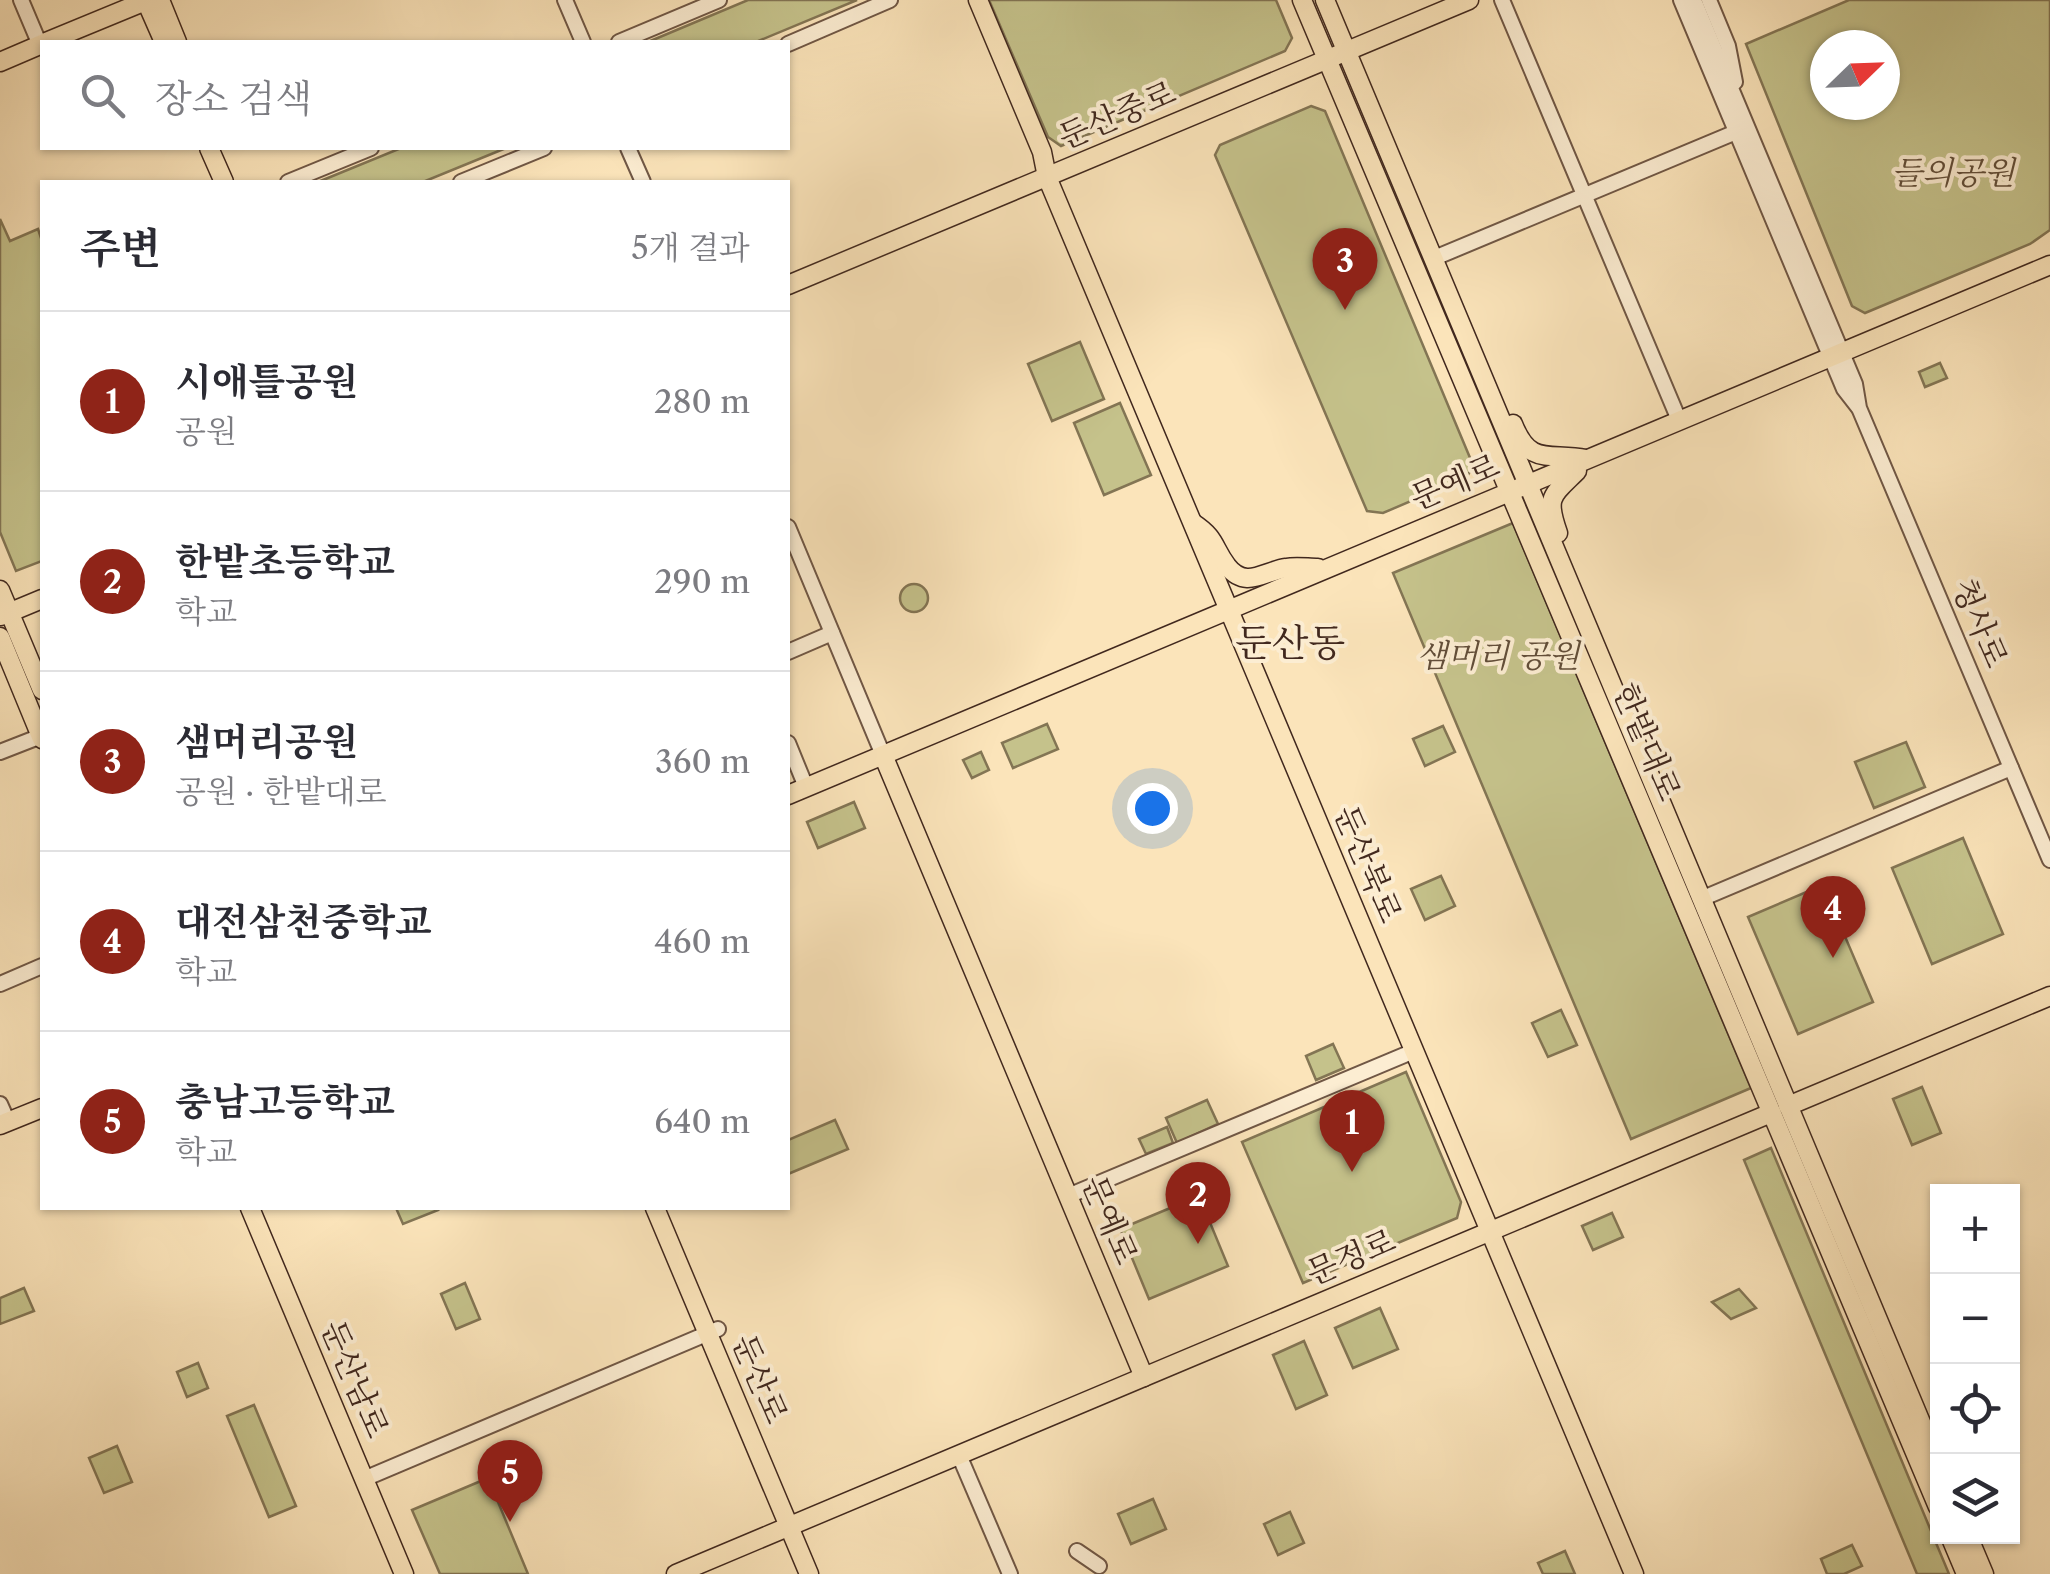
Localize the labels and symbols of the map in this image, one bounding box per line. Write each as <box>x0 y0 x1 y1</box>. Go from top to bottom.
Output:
north arrow <box>1810 30 1900 120</box>
street label: 둔산중로 <box>1052 72 1181 157</box>
park label: 들의공원 <box>1891 153 2017 192</box>
pin: 3 <box>1312 228 1378 310</box>
street label: 문예로 <box>1404 445 1505 518</box>
street label: 청사로 <box>1944 572 2017 673</box>
district label: 둔산동 <box>1235 619 1345 666</box>
park label: 샘머리 공원 <box>1416 636 1582 675</box>
street label: 한밭대로 <box>1605 677 1690 806</box>
your location <box>1127 783 1178 834</box>
street label: 둔산북로 <box>1326 799 1411 928</box>
pin: 4 <box>1800 876 1866 958</box>
pin: 1 <box>1320 1090 1384 1172</box>
pin: 2 <box>1166 1162 1230 1244</box>
street label: 문예로 <box>1074 1169 1147 1270</box>
street label: 문정로 <box>1300 1220 1401 1293</box>
street label: 둔산남로 <box>313 1314 398 1443</box>
street label: 둔산로 <box>724 1328 797 1429</box>
pin: 5 <box>478 1440 542 1522</box>

